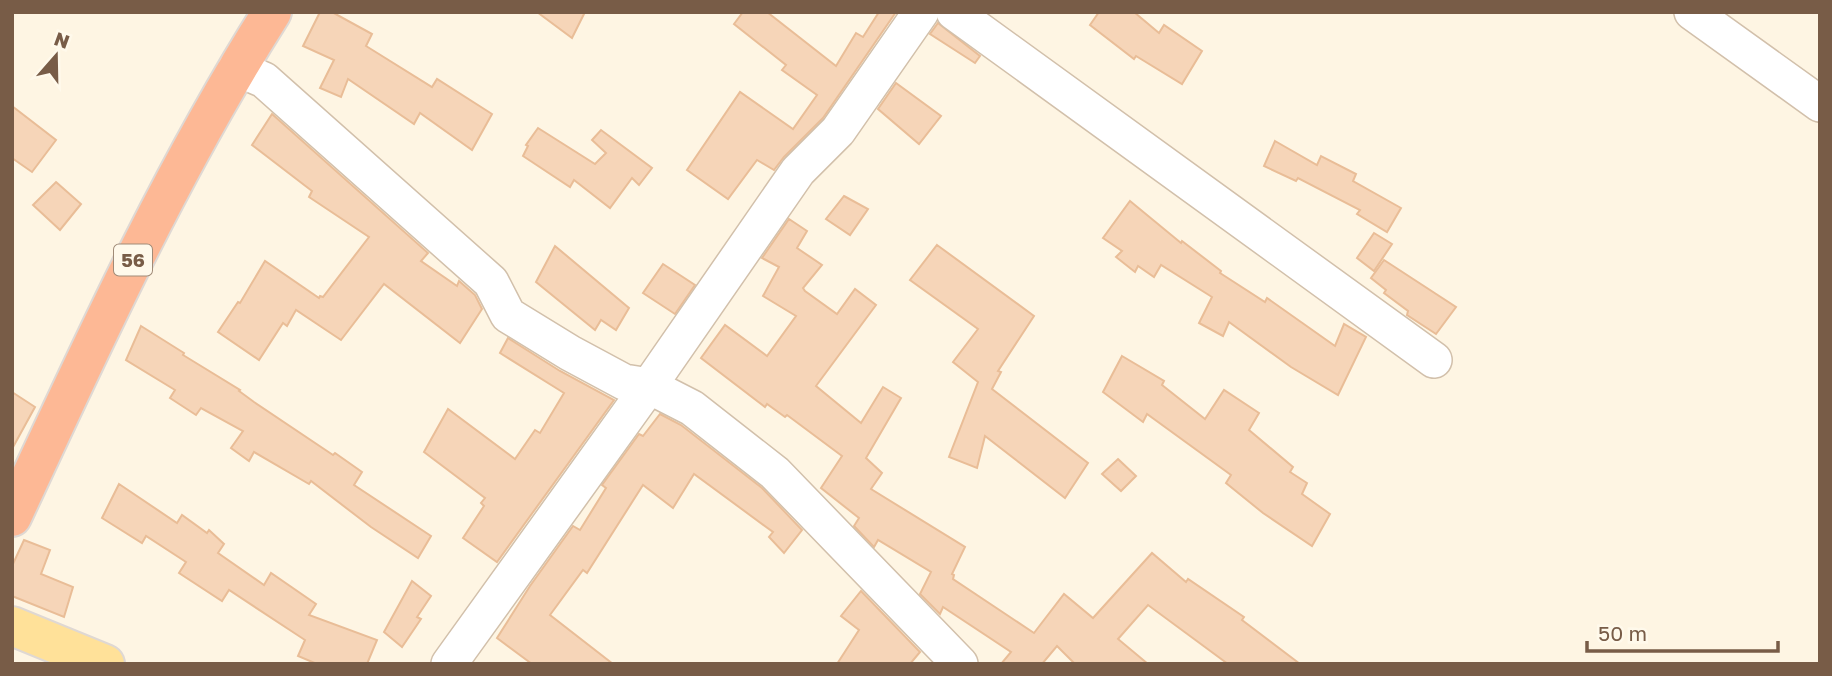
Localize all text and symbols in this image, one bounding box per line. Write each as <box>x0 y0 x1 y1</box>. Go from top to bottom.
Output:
north arrow <box>21 21 91 91</box>
text: N <box>51 26 73 53</box>
road number: 56 <box>114 244 152 276</box>
scale bar <box>1587 610 1778 654</box>
text: 50 m <box>1598 620 1647 646</box>

